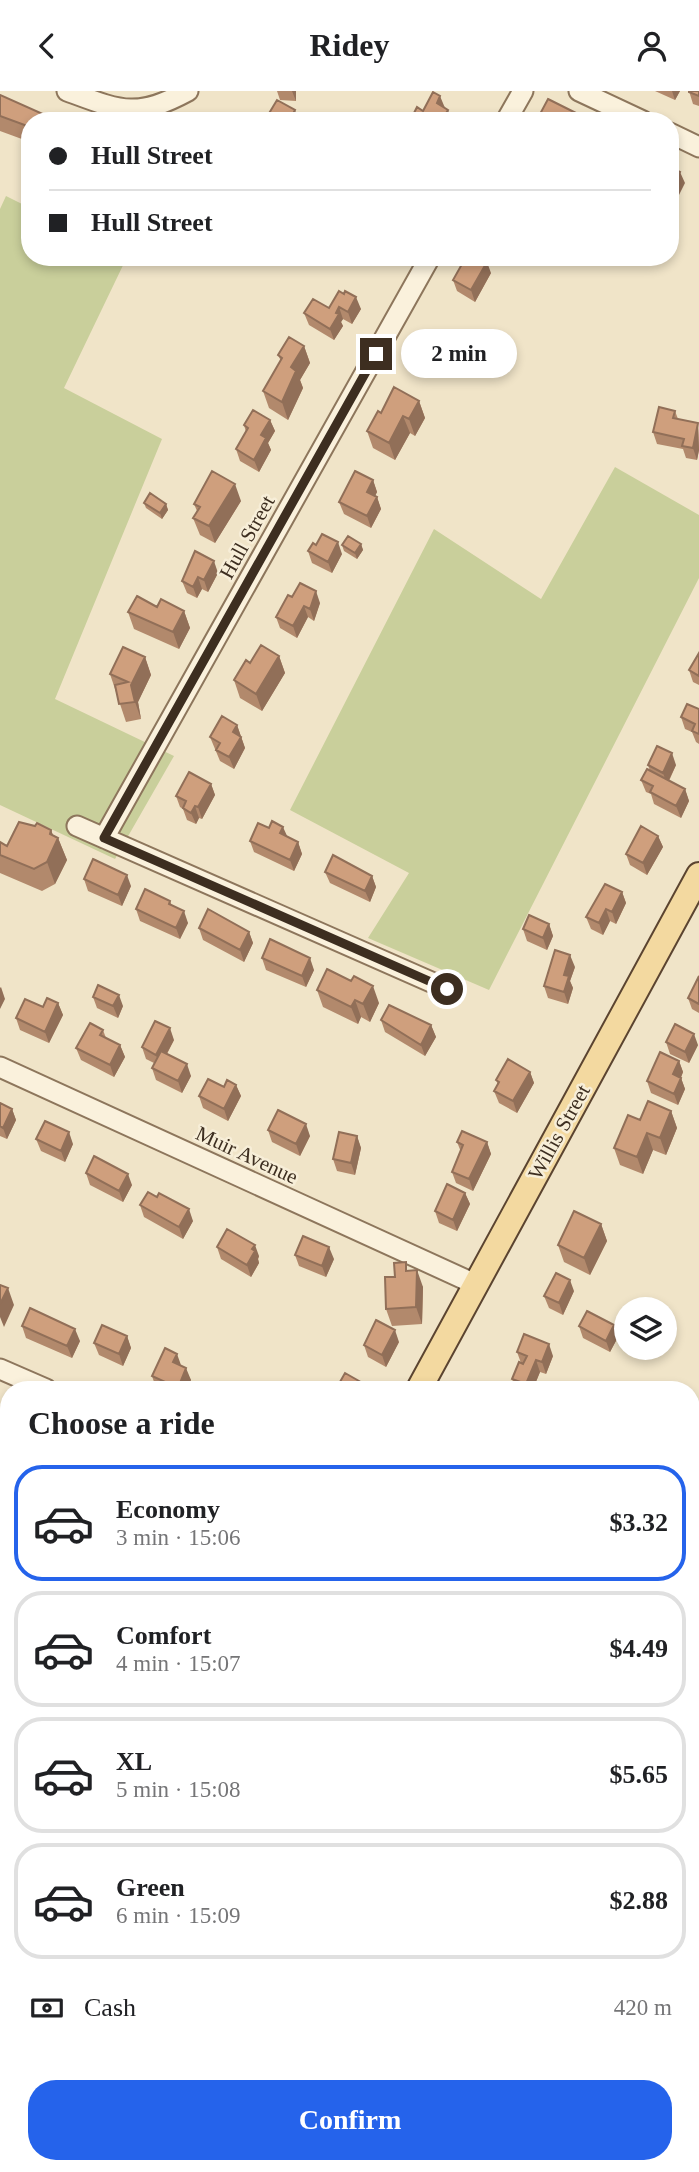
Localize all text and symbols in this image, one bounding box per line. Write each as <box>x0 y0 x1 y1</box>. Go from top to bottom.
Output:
icon: back <box>28 27 66 65</box>
text: Ridey <box>310 27 390 63</box>
icon: person <box>633 27 671 65</box>
text: Hull Street <box>91 141 213 170</box>
text: Hull Street <box>91 208 213 237</box>
callout: 2 min <box>400 329 516 379</box>
route end <box>360 338 392 370</box>
text: 2 min <box>431 341 487 366</box>
street label: Hull Street <box>214 491 280 583</box>
route start <box>431 973 463 1005</box>
street label: Willis Street <box>523 1080 595 1184</box>
street label: Muir Avenue <box>192 1121 302 1189</box>
map controls <box>614 1297 677 1360</box>
button: layers <box>614 1297 677 1360</box>
text: Choose a ride <box>28 1405 215 1441</box>
icon: car <box>32 1492 95 1555</box>
text: Economy <box>116 1495 220 1524</box>
text: $3.32 <box>610 1508 668 1537</box>
text: 3 min · 15:06 <box>116 1525 241 1550</box>
icon: car <box>32 1618 95 1681</box>
text: Comfort <box>116 1621 211 1650</box>
text: $4.49 <box>610 1634 668 1663</box>
text: 4 min · 15:07 <box>116 1651 241 1676</box>
icon: car <box>32 1744 95 1807</box>
text: XL <box>116 1747 152 1776</box>
text: $5.65 <box>610 1760 668 1789</box>
text: 5 min · 15:08 <box>116 1777 241 1802</box>
icon: car <box>32 1870 95 1933</box>
text: Green <box>116 1873 185 1902</box>
text: $2.88 <box>610 1886 668 1915</box>
text: 6 min · 15:09 <box>116 1903 241 1928</box>
icon: cash <box>28 1989 66 2027</box>
text: Cash <box>84 1993 136 2022</box>
text: 420 m <box>614 1995 672 2020</box>
button: Confirm <box>28 2080 672 2160</box>

